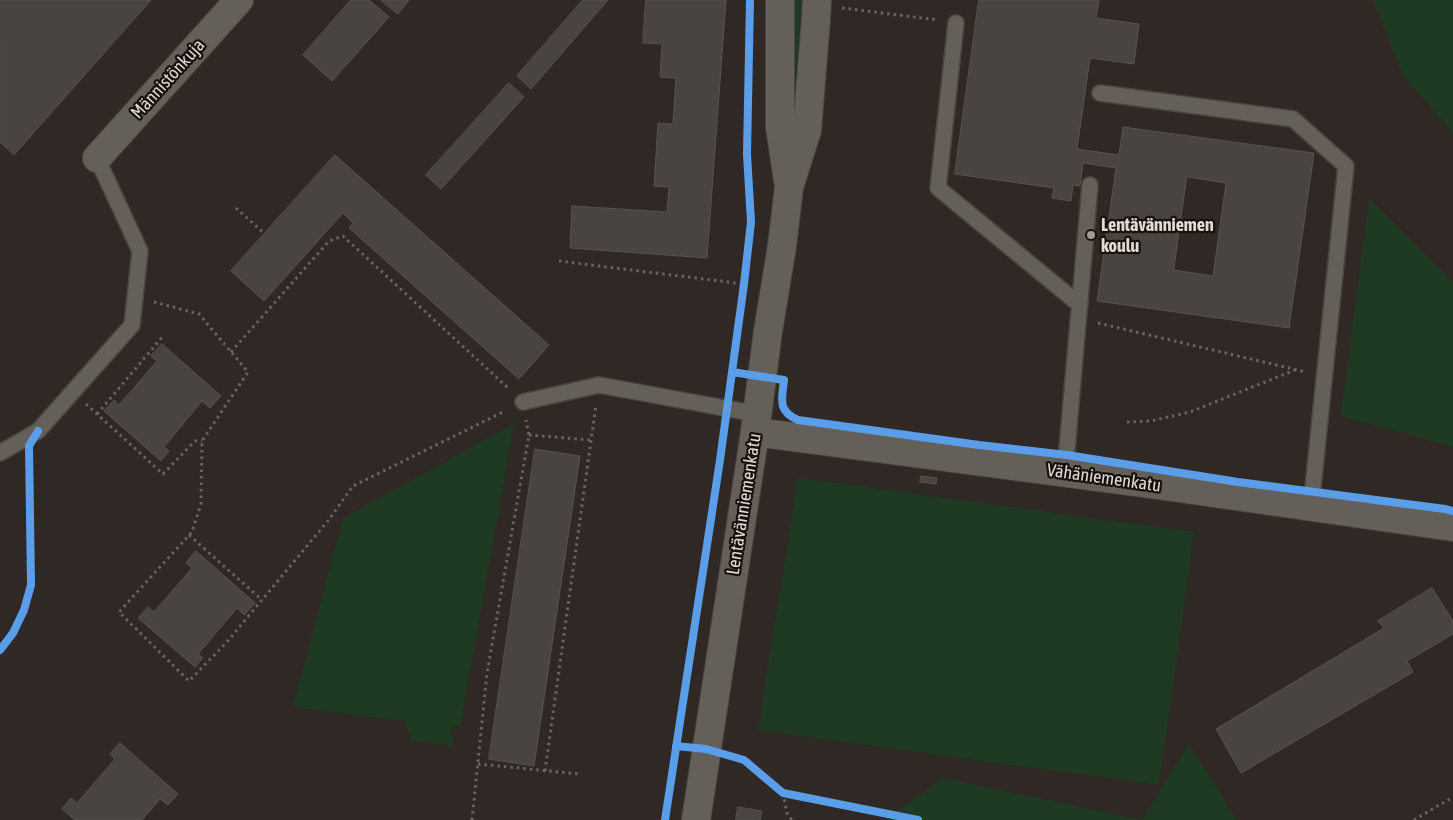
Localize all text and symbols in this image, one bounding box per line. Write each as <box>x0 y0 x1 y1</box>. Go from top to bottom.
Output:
street label: Männistönkuja <box>127 35 209 123</box>
place label: Lentävänniemen koulu <box>1101 214 1214 256</box>
marker: Lentävänniemen koulu <box>1085 229 1097 241</box>
street label: Lentävänniemenkatu <box>722 432 766 576</box>
street label: Vähäniemenkatu <box>1046 459 1162 497</box>

